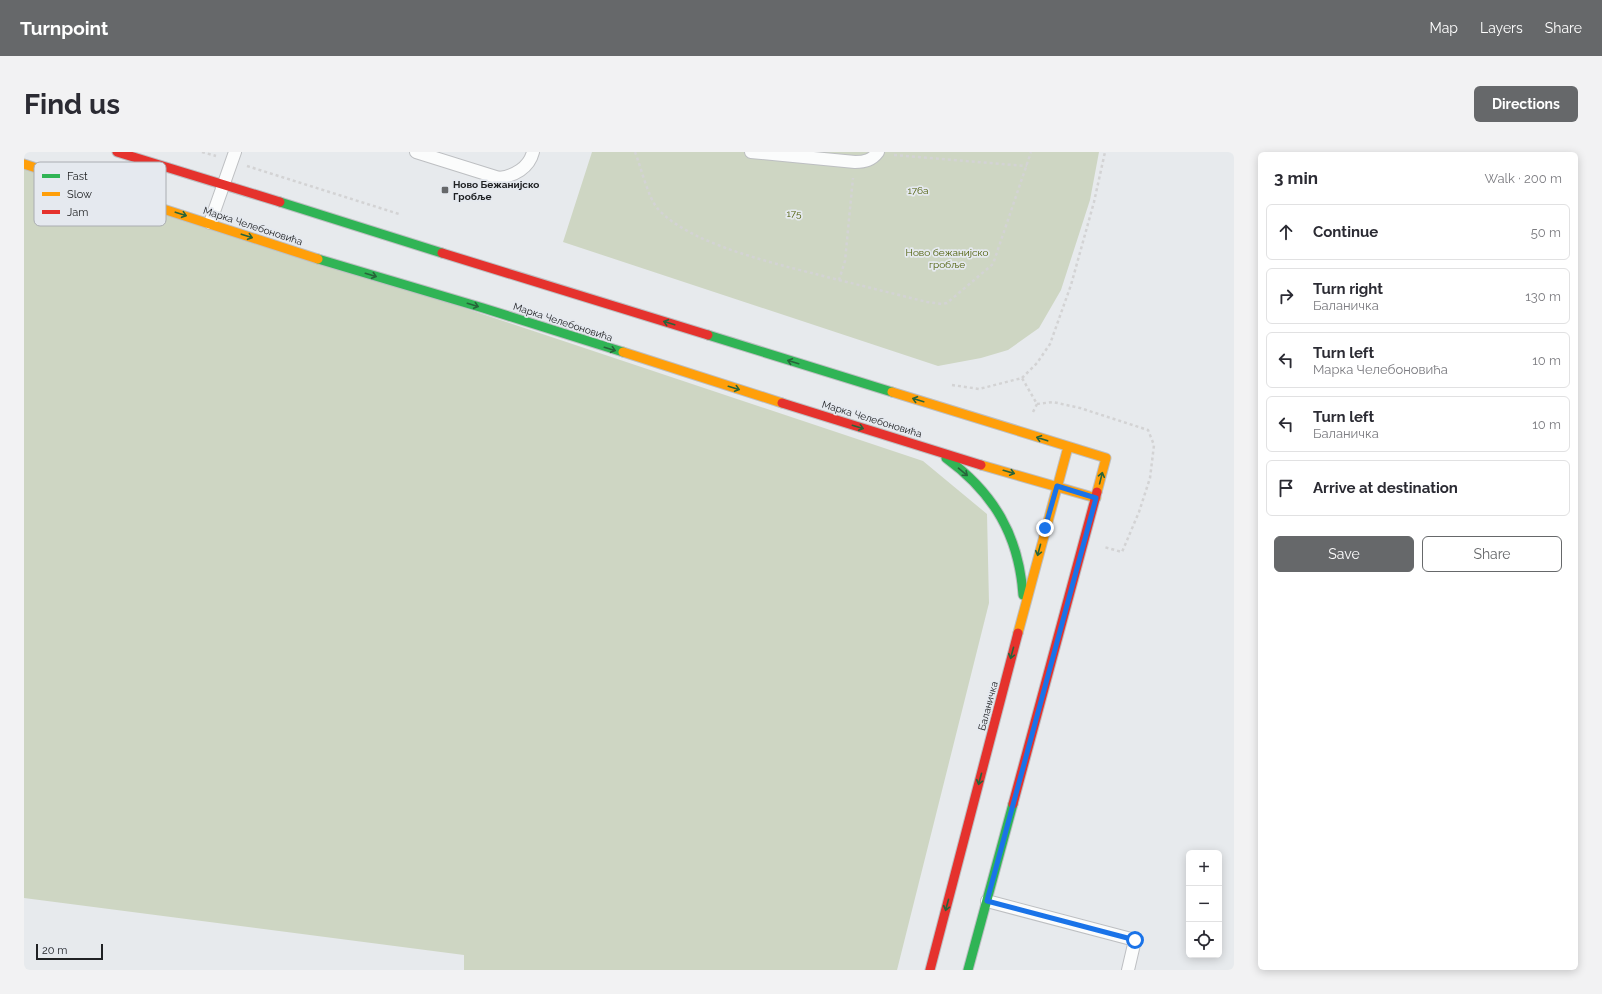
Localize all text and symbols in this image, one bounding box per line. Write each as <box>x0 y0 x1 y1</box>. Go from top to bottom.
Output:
text: Turnpoint <box>20 17 108 39</box>
text: Map <box>1430 20 1458 36</box>
text: Layers <box>1480 20 1523 36</box>
text: Share <box>1545 20 1582 36</box>
button: Directions <box>1474 86 1578 122</box>
text: Find us <box>24 88 120 121</box>
legend <box>34 162 166 226</box>
text: 3 min <box>1274 168 1318 188</box>
text: Fast <box>67 170 88 183</box>
text: Walk · 200 m <box>1485 171 1562 186</box>
place label: Ново Бежанијско Гробље <box>453 179 539 202</box>
marker: Ново Бежанијско Гробље <box>440 185 450 195</box>
park label: 176a <box>907 185 929 196</box>
text: Slow <box>67 188 92 201</box>
street label: Марка Челебоновића <box>202 205 304 247</box>
text: Jam <box>67 206 88 219</box>
park label: 175 <box>787 208 802 219</box>
one-way arrow <box>174 211 187 218</box>
icon: ahead <box>1275 221 1297 243</box>
text: Continue <box>1313 223 1378 241</box>
text: 50 m <box>1531 225 1561 240</box>
one-way arrow <box>240 233 253 240</box>
park label: Ново бежанијско гробље <box>906 247 988 270</box>
one-way arrow <box>364 272 377 279</box>
text: Turn right <box>1313 280 1383 298</box>
icon: right <box>1275 285 1297 307</box>
text: 130 m <box>1525 289 1561 304</box>
text: Баланичка <box>1313 298 1379 313</box>
street label: Марка Челебоновића <box>512 301 614 343</box>
one-way arrow <box>466 302 479 309</box>
one-way arrow <box>663 319 676 326</box>
text: Turn left <box>1313 344 1374 362</box>
one-way arrow <box>603 346 616 353</box>
icon: left <box>1275 349 1297 371</box>
text: 10 m <box>1532 353 1561 368</box>
one-way arrow <box>787 358 800 365</box>
text: Марка Челебоновића <box>1313 362 1448 377</box>
one-way arrow <box>728 385 741 392</box>
one-way arrow <box>911 396 924 403</box>
street label: Марка Челебоновића <box>821 399 923 439</box>
text: Turn left <box>1313 408 1374 426</box>
icon: left <box>1275 413 1297 435</box>
text: 10 m <box>1532 417 1561 432</box>
one-way arrow <box>852 424 865 431</box>
text: Баланичка <box>1313 426 1379 441</box>
one-way arrow <box>1035 435 1048 442</box>
one-way arrow <box>958 467 968 476</box>
one-way arrow <box>1002 468 1015 476</box>
one-way arrow <box>1097 472 1105 485</box>
icon: arrive <box>1275 477 1297 499</box>
text: Arrive at destination <box>1313 479 1458 497</box>
route end <box>1036 519 1054 537</box>
button: Save <box>1274 536 1414 572</box>
button: Share <box>1422 536 1562 572</box>
one-way arrow <box>1035 544 1042 557</box>
one-way arrow <box>1008 646 1016 659</box>
street label: Баланичка <box>976 680 1000 732</box>
one-way arrow <box>976 772 983 785</box>
map controls <box>1186 850 1222 958</box>
button: + <box>1186 850 1222 886</box>
button: − <box>1186 886 1222 922</box>
one-way arrow <box>943 898 950 911</box>
button: locate <box>1186 922 1222 958</box>
route start <box>1126 931 1144 949</box>
scale bar <box>36 942 103 961</box>
text: 20 m <box>42 944 67 957</box>

